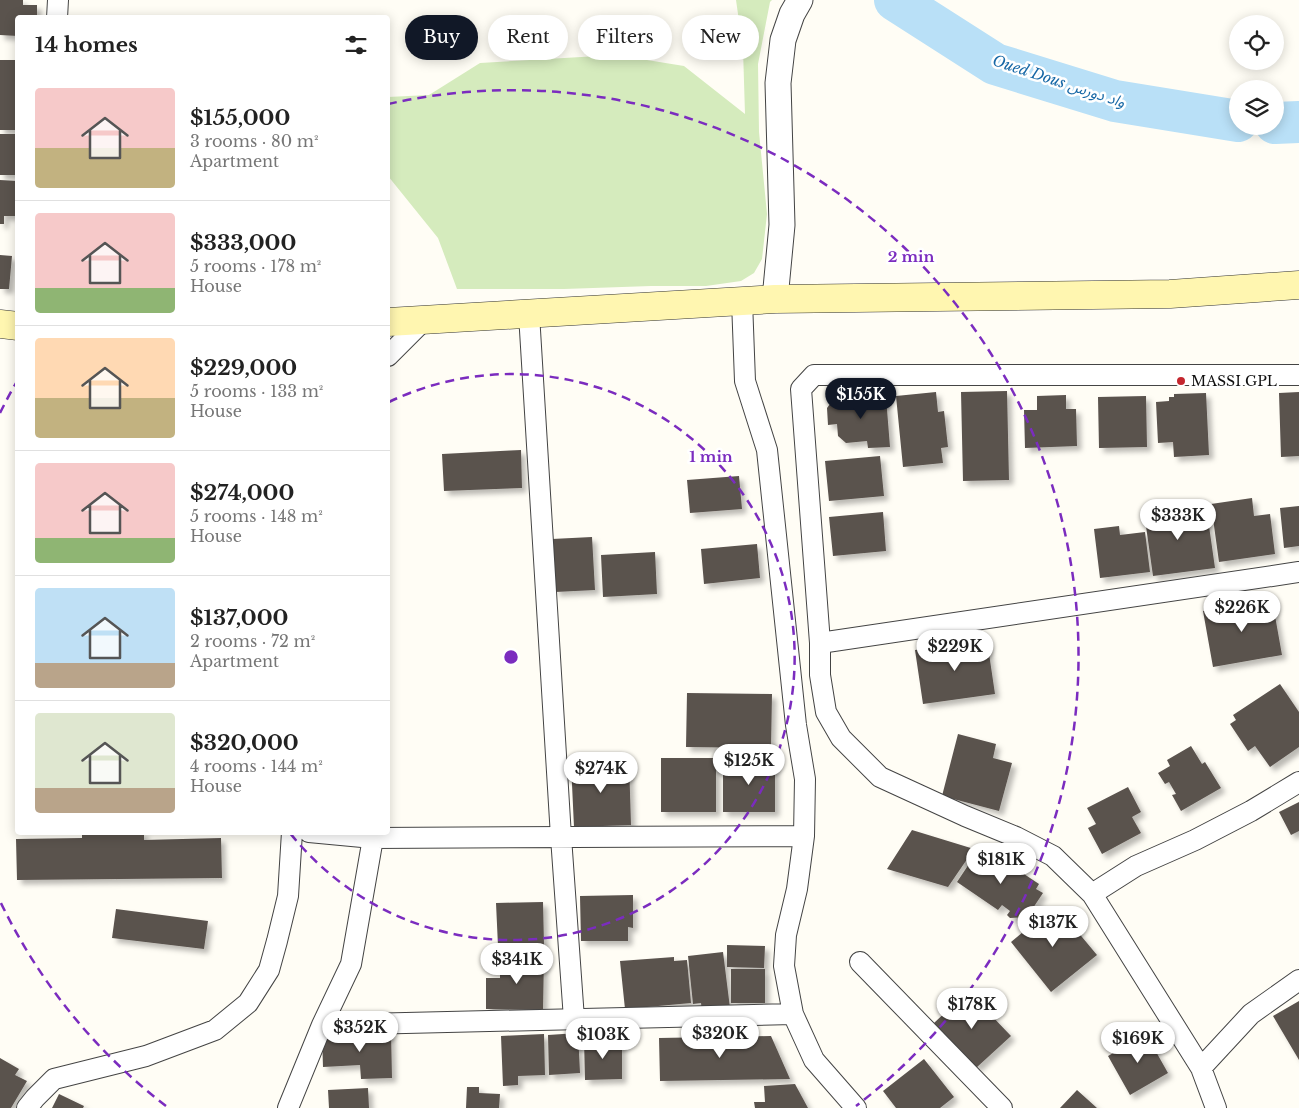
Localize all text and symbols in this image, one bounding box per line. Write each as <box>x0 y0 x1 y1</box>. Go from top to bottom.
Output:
chip: Buy <box>405 15 478 60</box>
chip: Rent <box>488 15 568 60</box>
chip: Filters <box>578 15 672 60</box>
chip: New <box>682 15 759 60</box>
map controls <box>1229 15 1284 135</box>
button: locate <box>1229 15 1284 70</box>
icon: filters <box>342 31 370 59</box>
text: 14 homes <box>35 32 138 58</box>
water label: Oued Dous واد دورس <box>990 51 1128 111</box>
button: layers <box>1229 80 1284 135</box>
text: $155,000 <box>190 105 290 131</box>
icon: home <box>75 108 135 168</box>
text: 3 rooms · 80 m² <box>190 131 318 151</box>
text: Apartment <box>190 151 279 171</box>
text: $333,000 <box>190 230 296 256</box>
icon: home <box>75 233 135 293</box>
text: 2 min <box>888 247 934 266</box>
text: 5 rooms · 178 m² <box>190 256 321 276</box>
text: House <box>190 276 242 296</box>
text: $229,000 <box>190 355 297 381</box>
icon: home <box>75 358 135 418</box>
place label: MASSI GPL <box>1191 372 1277 390</box>
marker: MASSI GPL <box>1175 375 1187 387</box>
pin: $155K <box>826 378 896 420</box>
text: 5 rooms · 133 m² <box>190 381 323 401</box>
text: $155K <box>836 384 886 404</box>
text: House <box>190 401 242 421</box>
text: 1 min <box>689 447 733 466</box>
text: $274,000 <box>190 480 294 506</box>
icon: home <box>75 483 135 543</box>
pin: $333K <box>1143 498 1213 541</box>
text: $333K <box>1151 505 1205 525</box>
text: 5 rooms · 148 m² <box>190 506 323 526</box>
text: House <box>190 526 242 546</box>
pin: $226K <box>1207 590 1277 633</box>
text: $226K <box>1214 597 1270 617</box>
text: $137,000 <box>190 605 288 631</box>
icon: home <box>75 608 135 668</box>
pin: $229K <box>920 630 990 672</box>
text: 2 rooms · 72 m² <box>190 631 315 651</box>
text: $229K <box>927 636 983 656</box>
centre of rings <box>502 648 520 666</box>
text: Apartment <box>190 651 279 671</box>
text: $320,000 <box>190 730 299 756</box>
icon: home <box>75 733 135 793</box>
pin: $125K <box>714 744 784 786</box>
text: $125K <box>724 750 774 770</box>
pin: $274K <box>566 752 636 794</box>
text: 4 rooms · 144 m² <box>190 756 323 776</box>
text: $274K <box>575 758 627 778</box>
text: House <box>190 776 242 796</box>
pin: $181K <box>966 842 1036 885</box>
text: $181K <box>977 849 1025 869</box>
pin: $137K <box>1018 906 1088 948</box>
text: $137K <box>1029 912 1077 932</box>
pin: $341K <box>482 942 552 985</box>
text: $341K <box>491 949 543 969</box>
pin: $178K <box>937 988 1007 1030</box>
text: $178K <box>948 994 996 1014</box>
pin: $352K <box>325 1010 395 1053</box>
pin: $320K <box>685 1016 755 1059</box>
text: $352K <box>333 1017 387 1037</box>
pin: $103K <box>568 1018 638 1060</box>
pin: $169K <box>1103 1022 1173 1064</box>
text: $320K <box>692 1023 748 1043</box>
text: $103K <box>577 1024 629 1044</box>
text: $169K <box>1112 1028 1164 1048</box>

